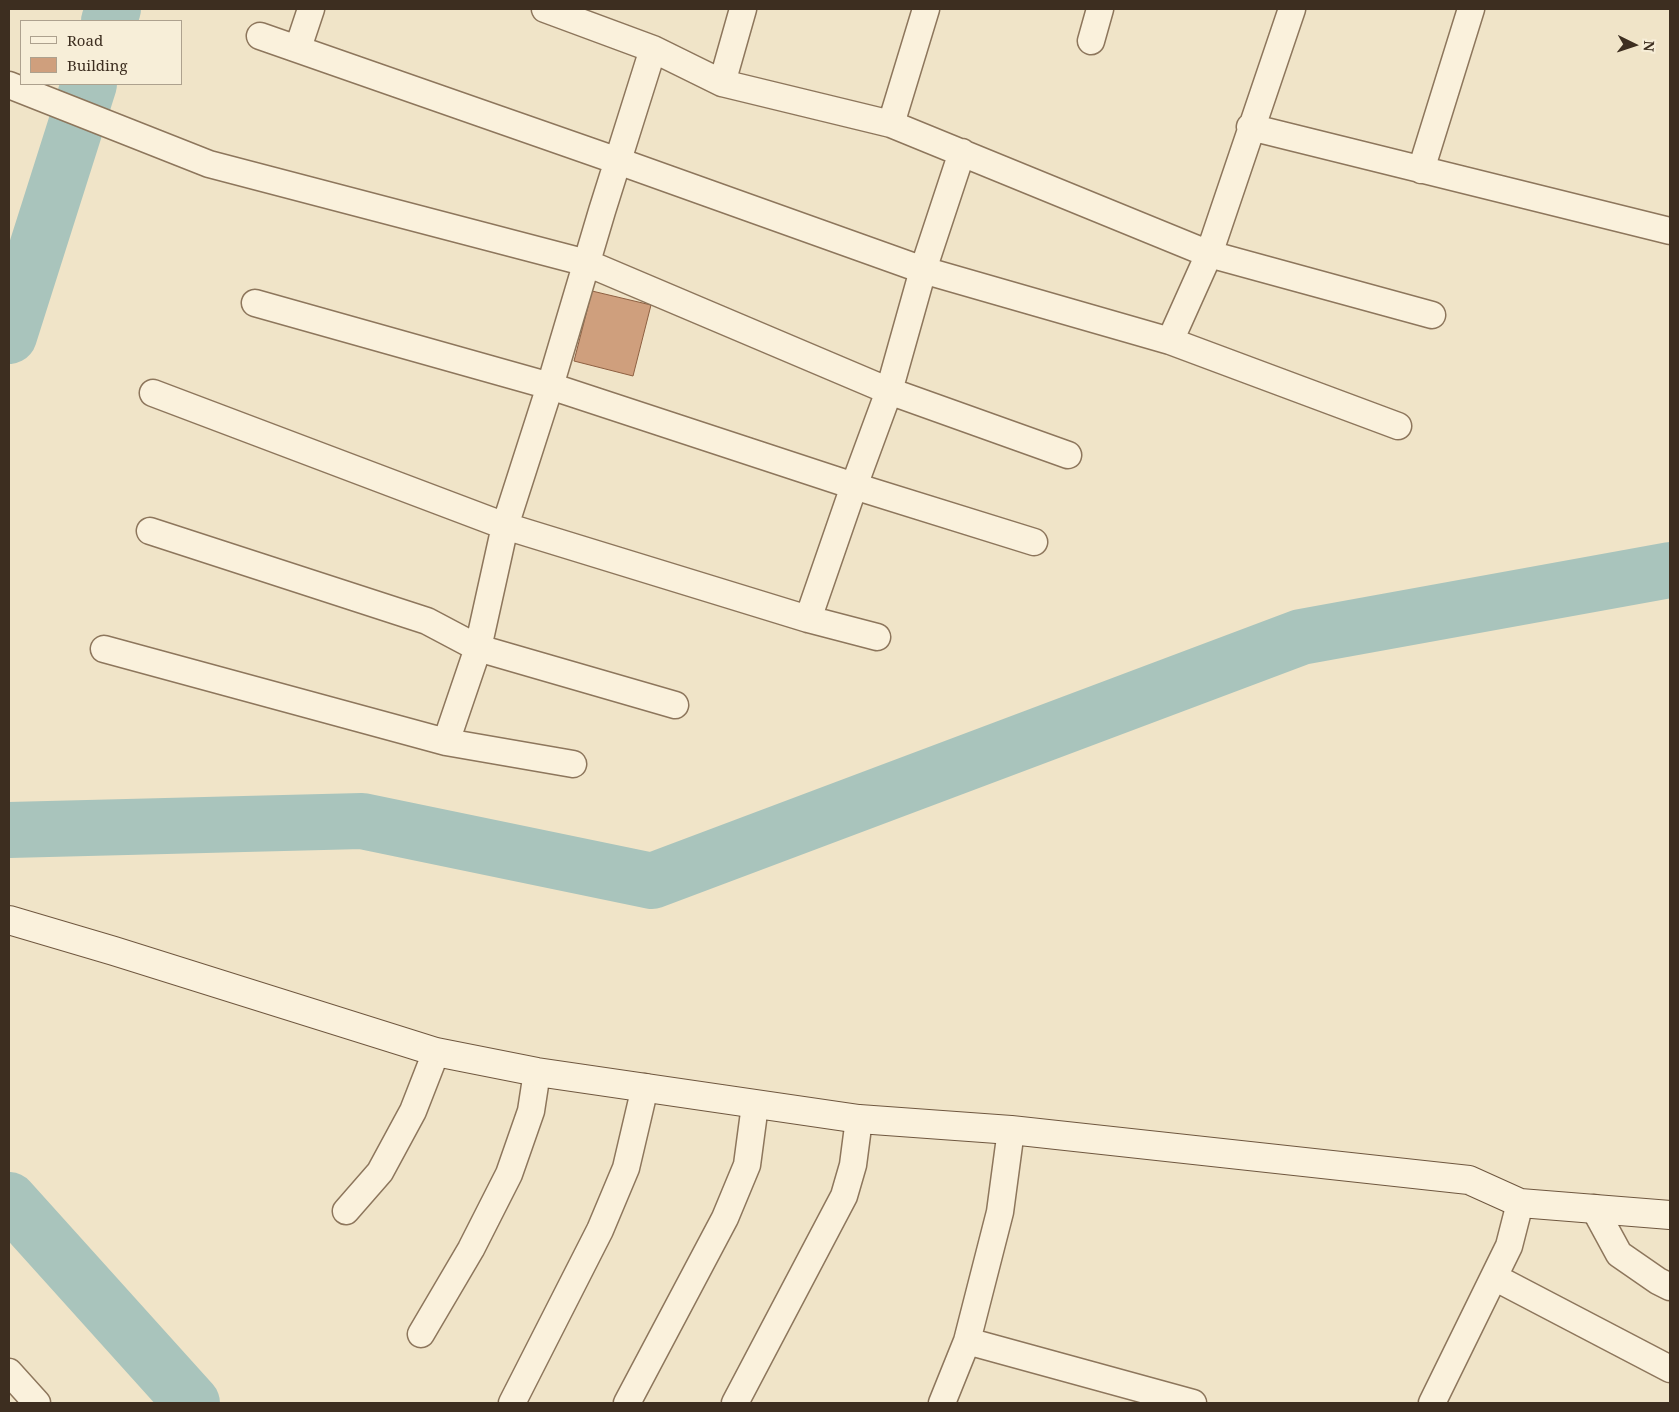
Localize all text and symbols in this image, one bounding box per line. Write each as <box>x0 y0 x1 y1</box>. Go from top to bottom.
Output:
legend <box>20 20 182 85</box>
north arrow <box>1609 20 1659 70</box>
text: Road <box>67 30 103 50</box>
text: N <box>1640 40 1659 52</box>
text: Building <box>67 55 128 75</box>

